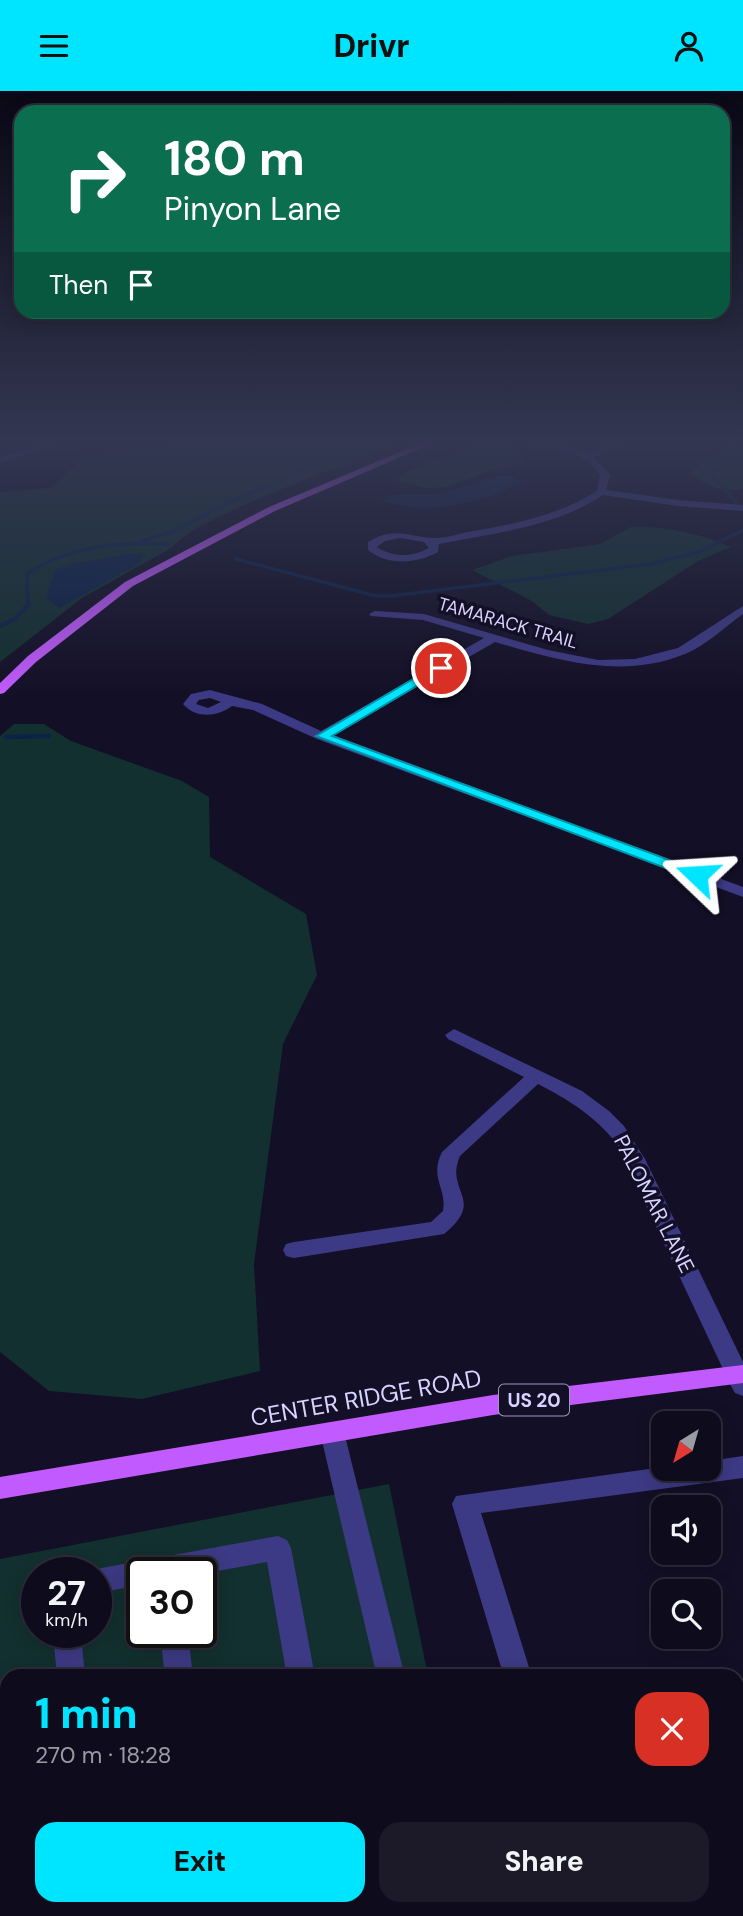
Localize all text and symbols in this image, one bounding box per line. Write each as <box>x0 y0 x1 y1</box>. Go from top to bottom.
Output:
text: Drivr <box>333 25 410 67</box>
icon: menu <box>35 27 73 65</box>
icon: person <box>670 27 708 65</box>
text: 180 m <box>164 126 305 190</box>
icon: right <box>49 133 140 224</box>
text: Pinyon Lane <box>164 188 341 230</box>
icon: arrive <box>122 266 160 304</box>
text: Then <box>49 268 108 302</box>
street label: TAMARACK TRAIL <box>435 592 581 654</box>
pin <box>411 638 471 698</box>
icon: arrive <box>422 649 460 687</box>
position arrow <box>660 838 734 912</box>
street label: PALOMAR LANE <box>607 1130 701 1278</box>
street label: CENTER RIDGE ROAD <box>248 1362 484 1433</box>
road number: US 20 <box>499 1385 569 1415</box>
north arrow <box>651 1411 721 1481</box>
map controls <box>651 1411 721 1649</box>
button: sound <box>651 1495 721 1565</box>
speed limit sign: 30 <box>126 1557 217 1648</box>
text: 27 <box>47 1570 86 1616</box>
button: search <box>651 1579 721 1649</box>
text: km/h <box>45 1608 88 1632</box>
text: 1 min <box>35 1686 138 1741</box>
button: close <box>635 1692 709 1766</box>
text: 270 m · 18:28 <box>35 1740 172 1770</box>
button: Exit <box>35 1822 365 1902</box>
button: Share <box>379 1822 709 1902</box>

